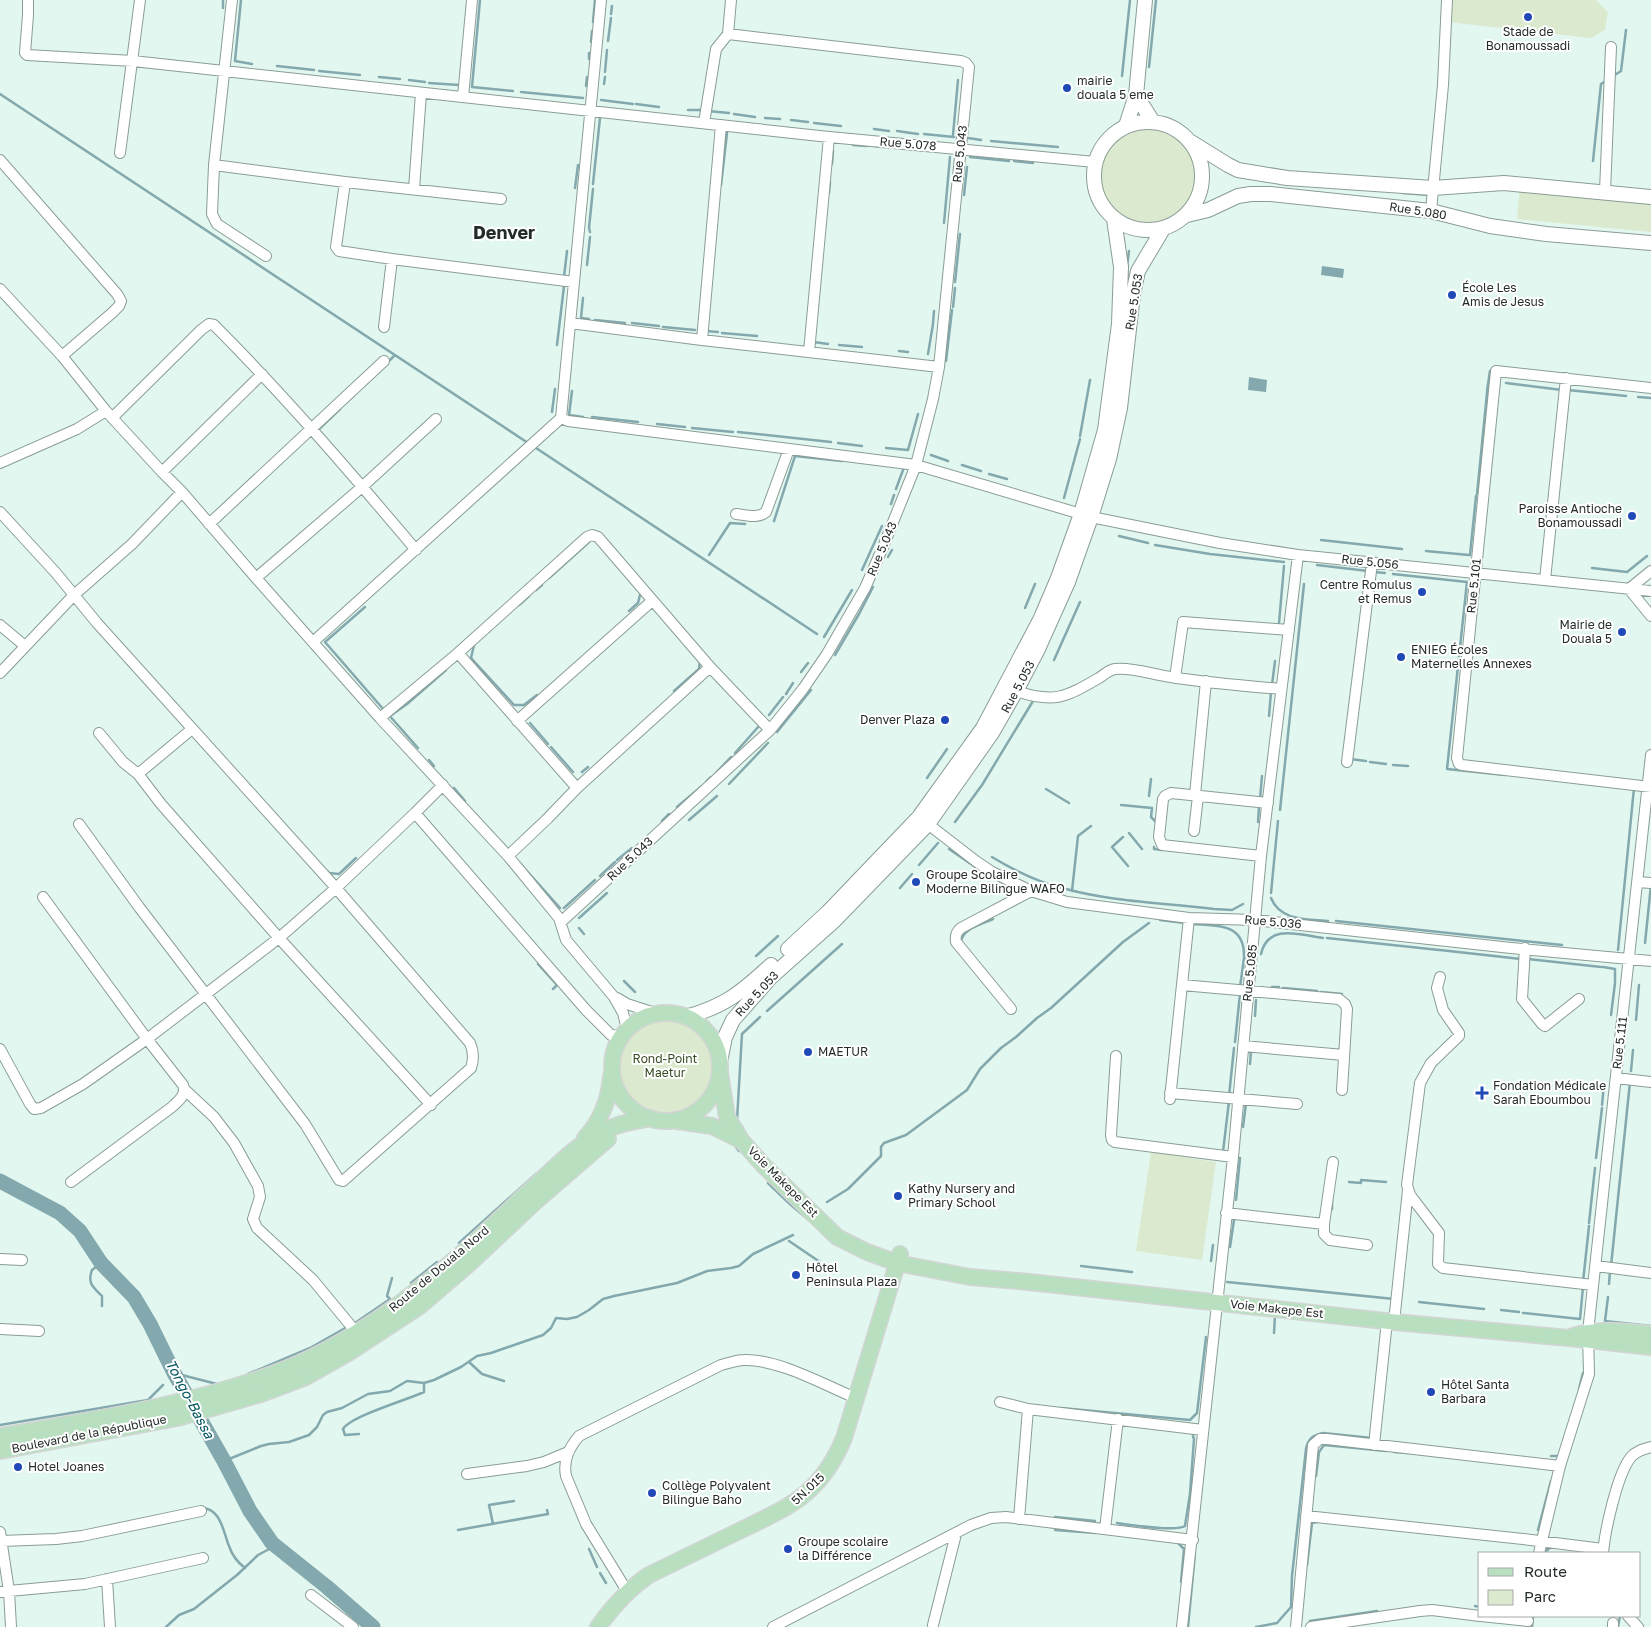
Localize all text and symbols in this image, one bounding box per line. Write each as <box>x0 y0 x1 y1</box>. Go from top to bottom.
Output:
marker: Stade de Bonamoussadi <box>1522 11 1534 23</box>
place label: Stade de Bonamoussadi <box>1486 24 1570 53</box>
place label: mairie douala 5 eme <box>1077 73 1154 102</box>
marker: mairie douala 5 eme <box>1061 82 1073 94</box>
street label: Rue 5.043 <box>949 125 970 183</box>
street label: Rue 5.078 <box>879 134 937 153</box>
street label: Rue 5.080 <box>1388 199 1448 222</box>
district label: Denver <box>473 221 535 243</box>
street label: Rue 5.053 <box>1122 273 1145 331</box>
place label: École Les Amis de Jesus <box>1462 280 1544 309</box>
marker: École Les Amis de Jesus <box>1446 289 1458 301</box>
place label: Paroisse Antioche Bonamoussadi <box>1518 501 1622 530</box>
marker: Paroisse Antioche Bonamoussadi <box>1626 510 1638 522</box>
street label: Rue 5.043 <box>863 519 900 578</box>
street label: Rue 5.056 <box>1341 551 1399 572</box>
street label: Rue 5.101 <box>1463 558 1484 614</box>
place label: Centre Romulus et Remus <box>1320 577 1412 606</box>
marker: Centre Romulus et Remus <box>1416 586 1428 598</box>
place label: Mairie de Douala 5 <box>1559 617 1612 646</box>
marker: Mairie de Douala 5 <box>1616 626 1628 638</box>
place label: ENIEG Écoles Maternelles Annexes <box>1411 642 1532 671</box>
marker: ENIEG Écoles Maternelles Annexes <box>1395 651 1407 663</box>
street label: Rue 5.053 <box>998 658 1038 716</box>
place label: Denver Plaza <box>860 712 935 727</box>
marker: Denver Plaza <box>939 714 951 726</box>
street label: Rue 5.043 <box>604 834 656 884</box>
place label: Groupe Scolaire Moderne Bilingue WAFO <box>926 867 1065 896</box>
marker: Groupe Scolaire Moderne Bilingue WAFO <box>910 876 922 888</box>
street label: Rue 5.036 <box>1244 912 1302 931</box>
street label: Rue 5.085 <box>1239 944 1260 1002</box>
street label: Rue 5.053 <box>732 968 782 1020</box>
street label: Rue 5.111 <box>1609 1015 1630 1070</box>
place label: MAETUR <box>818 1044 868 1059</box>
marker: MAETUR <box>802 1046 814 1058</box>
park label: Rond-Point Maetur <box>633 1051 698 1080</box>
place label: Fondation Médicale Sarah Eboumbou <box>1493 1078 1606 1107</box>
marker: Fondation Médicale Sarah Eboumbou <box>1475 1086 1489 1100</box>
street label: Voie Makepe Est <box>745 1143 822 1220</box>
place label: Kathy Nursery and Primary School <box>908 1181 1015 1210</box>
marker: Kathy Nursery and Primary School <box>892 1190 904 1202</box>
street label: Route de Douala Nord <box>386 1222 492 1315</box>
place label: Hôtel Peninsula Plaza <box>806 1260 897 1289</box>
marker: Hôtel Peninsula Plaza <box>790 1269 802 1281</box>
street label: Voie Makepe Est <box>1229 1296 1325 1321</box>
water label: Tongo-Bassa <box>163 1356 219 1442</box>
place label: Hôtel Santa Barbara <box>1441 1377 1509 1406</box>
marker: Hôtel Santa Barbara <box>1425 1386 1437 1398</box>
street label: Boulevard de la République <box>10 1411 168 1456</box>
place label: Hotel Joanes <box>28 1459 104 1474</box>
marker: Hotel Joanes <box>12 1461 24 1473</box>
street label: 5N.015 <box>788 1470 827 1508</box>
place label: Collège Polyvalent Bilingue Baho <box>662 1478 771 1507</box>
marker: Collège Polyvalent Bilingue Baho <box>646 1487 658 1499</box>
place label: Groupe scolaire la Différence <box>798 1534 888 1563</box>
marker: Groupe scolaire la Différence <box>782 1543 794 1555</box>
legend <box>1478 1552 1641 1617</box>
text: Route <box>1524 1562 1567 1580</box>
text: Parc <box>1524 1587 1556 1605</box>

